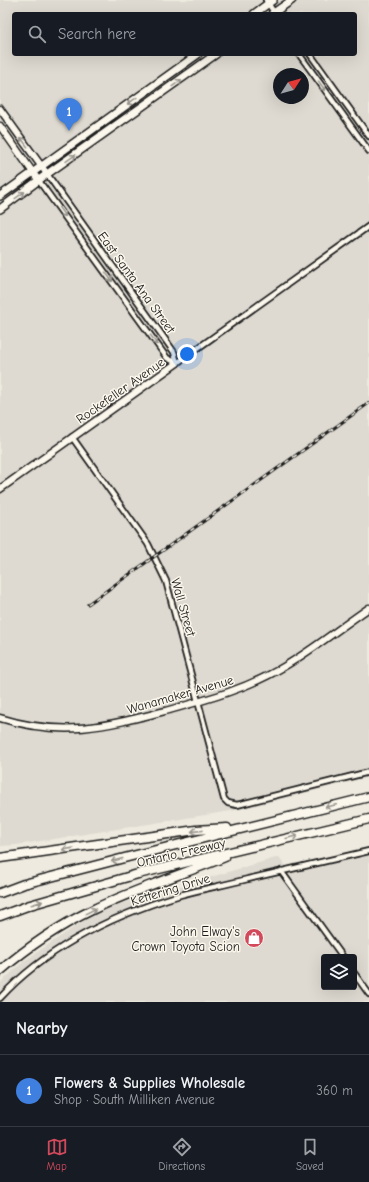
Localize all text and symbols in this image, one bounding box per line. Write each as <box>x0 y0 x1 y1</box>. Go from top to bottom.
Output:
search box <box>12 12 357 56</box>
icon: search <box>26 23 48 45</box>
text: Search here <box>58 25 136 43</box>
north arrow <box>273 68 309 104</box>
one-way arrow <box>171 78 182 87</box>
one-way arrow <box>318 80 326 91</box>
one-way arrow <box>127 97 138 105</box>
pin: 1 <box>56 98 82 131</box>
one-way arrow <box>20 137 28 148</box>
one-way arrow <box>65 154 76 162</box>
one-way arrow <box>14 191 25 199</box>
one-way arrow <box>58 207 66 218</box>
street label: East Santa Ana Street <box>95 229 179 337</box>
one-way arrow <box>104 272 113 283</box>
one-way arrow <box>150 335 158 346</box>
your location <box>177 344 197 364</box>
street label: Rockefeller Avenue <box>73 354 168 427</box>
street label: Wall Street <box>168 576 199 639</box>
street label: Wanamaker Avenue <box>125 672 236 717</box>
one-way arrow <box>325 803 338 811</box>
one-way arrow <box>191 827 204 834</box>
one-way arrow <box>285 833 298 841</box>
street label: Ontario Freeway <box>135 835 227 870</box>
one-way arrow <box>62 845 75 853</box>
one-way arrow <box>111 856 124 864</box>
street label: Kettering Drive <box>129 870 212 909</box>
one-way arrow <box>30 899 43 906</box>
one-way arrow <box>84 907 96 914</box>
place label: John Elway's Crown Toyota Scion <box>131 924 240 954</box>
shop icon: John Elway's Crown Toyota Scion <box>243 927 265 949</box>
map controls <box>321 954 357 990</box>
button: layers <box>321 954 357 990</box>
text: Nearby <box>16 1019 67 1038</box>
text: Flowers & Supplies Wholesale <box>54 1074 245 1092</box>
text: 1 <box>26 1083 32 1098</box>
text: 360 m <box>316 1083 353 1098</box>
text: Shop · South Milliken Avenue <box>54 1092 215 1107</box>
tab: Map <box>46 1136 68 1173</box>
tab: Directions <box>159 1136 205 1173</box>
tab: Saved <box>296 1136 323 1173</box>

